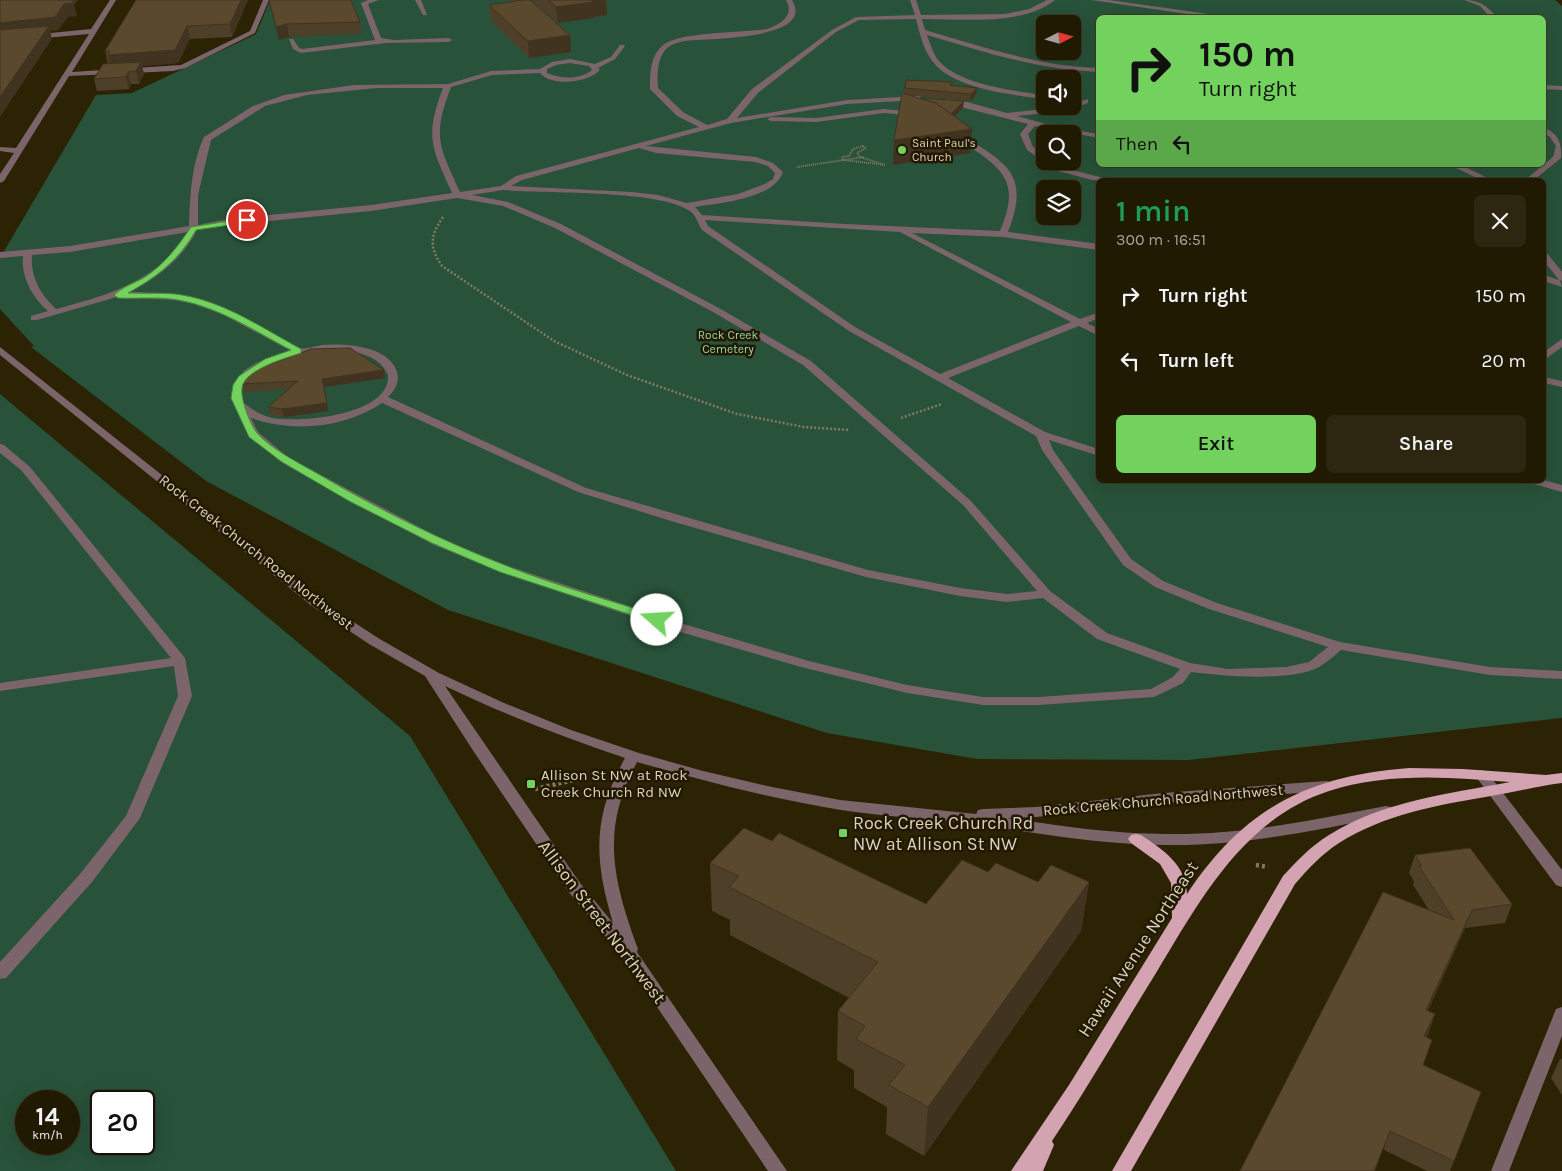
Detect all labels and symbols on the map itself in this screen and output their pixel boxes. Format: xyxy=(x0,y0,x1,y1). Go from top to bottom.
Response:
north arrow xyxy=(1036,15,1081,60)
place label: Saint Paul's Church xyxy=(912,136,976,164)
marker: Saint Paul's Church xyxy=(896,144,908,156)
pin xyxy=(226,199,268,241)
park label: Rock Creek Cemetery xyxy=(698,328,758,356)
street label: Rock Creek Church Road Northwest xyxy=(155,471,357,634)
position arrow xyxy=(630,593,682,645)
place label: Allison St NW at Rock Creek Church Rd NW xyxy=(541,766,688,801)
marker: Allison St NW at Rock Creek Church Rd NW xyxy=(525,778,537,790)
street label: Rock Creek Church Road Northwest xyxy=(1042,780,1284,819)
place label: Rock Creek Church Rd NW at Allison St NW xyxy=(853,812,1033,855)
marker: Rock Creek Church Rd NW at Allison St NW xyxy=(837,827,849,839)
street label: Allison Street Northwest xyxy=(533,836,671,1008)
street label: Hawaii Avenue Northeast xyxy=(1073,857,1203,1041)
speed limit sign: 20 xyxy=(90,1090,155,1155)

